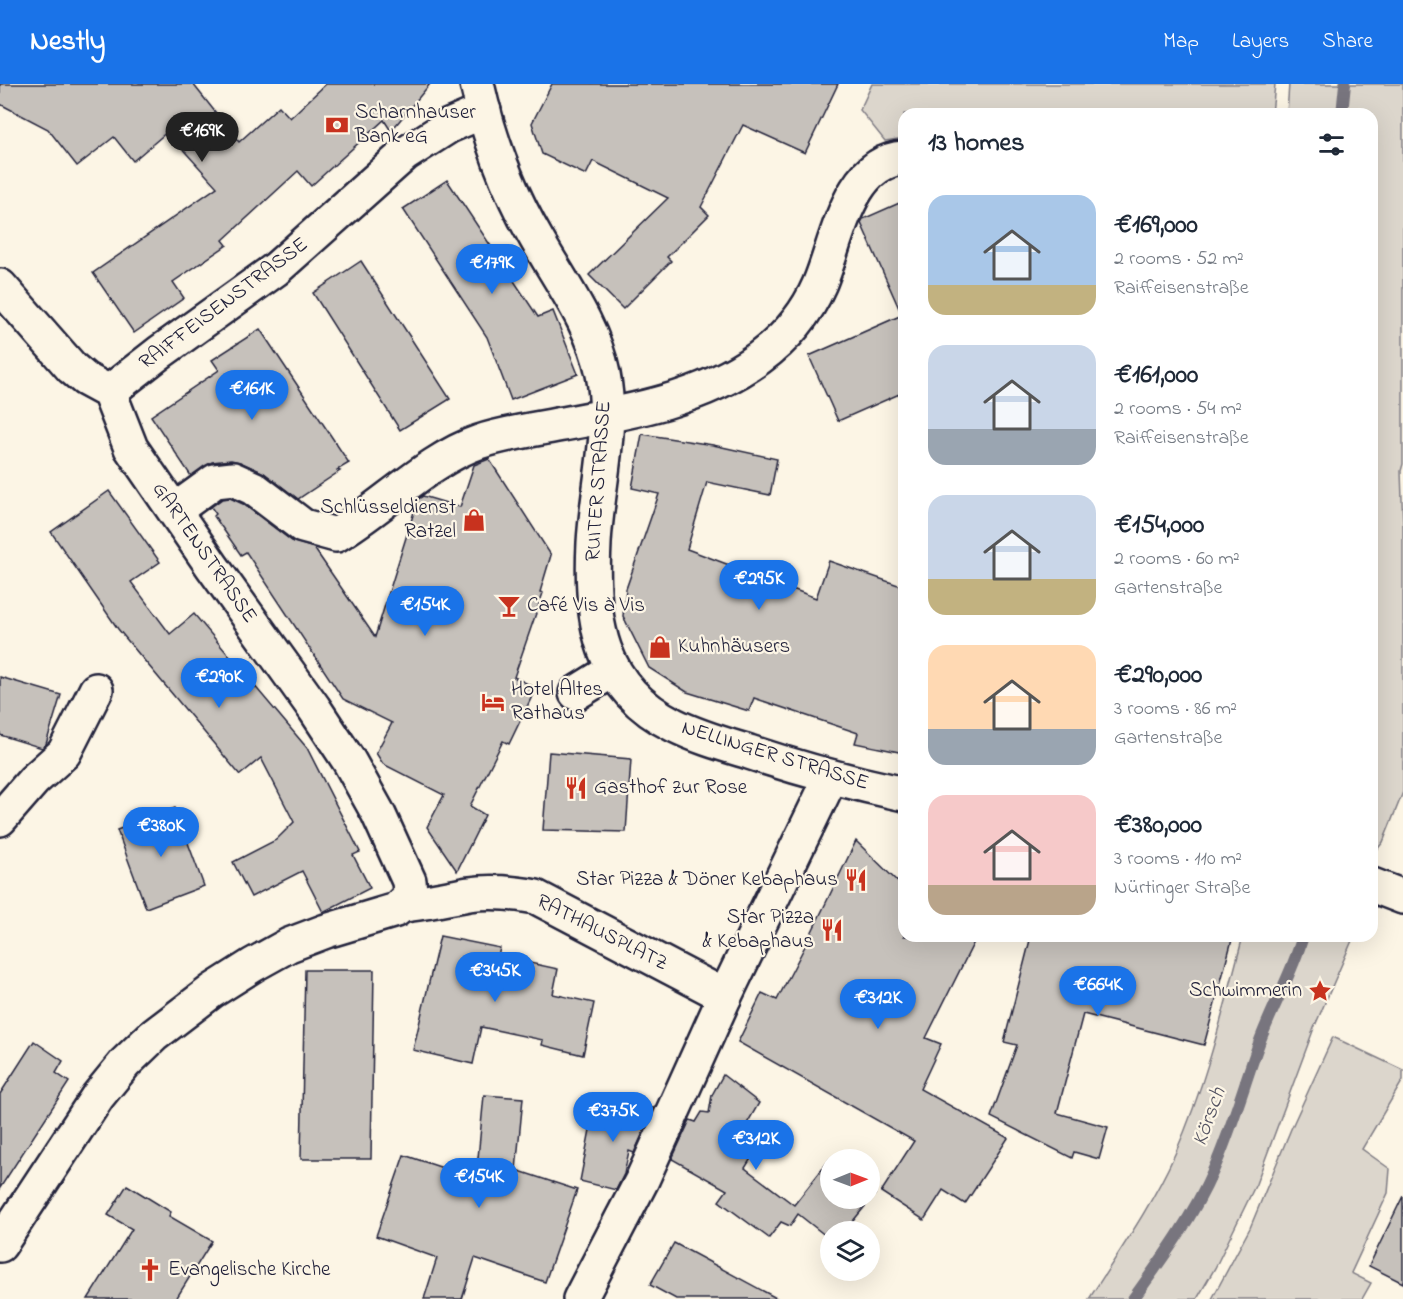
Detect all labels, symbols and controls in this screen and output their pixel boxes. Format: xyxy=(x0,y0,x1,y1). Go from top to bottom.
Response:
text: Nestly xyxy=(30,22,105,63)
text: Map xyxy=(1163,27,1199,57)
text: Layers xyxy=(1232,27,1289,57)
text: Share xyxy=(1322,27,1373,57)
place label: Scharnhauser Bank eG xyxy=(354,98,476,152)
pin: €169K xyxy=(160,112,244,163)
bank icon: Scharnhauser Bank eG xyxy=(324,112,350,138)
text: €169K xyxy=(180,117,224,146)
text: 13 homes xyxy=(928,125,1024,163)
icon: filters xyxy=(1315,128,1348,161)
text: €169,000 xyxy=(1114,207,1198,245)
icon: home xyxy=(976,219,1048,291)
street label: RAIFFEISENSTRASSE xyxy=(133,230,315,378)
pin: €179K xyxy=(450,244,534,295)
text: 2 rooms · 52 m² xyxy=(1114,245,1244,274)
text: €179K xyxy=(470,249,514,278)
text: Raiffeisenstraße xyxy=(1114,274,1249,303)
text: €161,000 xyxy=(1114,357,1198,395)
icon: home xyxy=(976,369,1048,441)
pin: €161K xyxy=(210,370,294,421)
text: €161K xyxy=(229,375,275,404)
text: 2 rooms · 54 m² xyxy=(1114,395,1242,424)
street label: RUITER STRASSE xyxy=(578,400,620,562)
text: Raiffeisenstraße xyxy=(1114,424,1249,453)
street label: GARTENSTRASSE xyxy=(144,476,264,630)
place label: Schlüsseldienst Ratzel xyxy=(320,493,456,547)
shop icon: Schlüsseldienst Ratzel xyxy=(461,507,487,533)
text: €154,000 xyxy=(1114,507,1204,545)
icon: home xyxy=(976,519,1048,591)
text: 2 rooms · 60 m² xyxy=(1114,545,1240,574)
pin: €295K xyxy=(717,560,801,611)
text: €295K xyxy=(733,565,785,594)
text: Gartenstraße xyxy=(1114,574,1222,603)
pin: €154K xyxy=(383,586,467,637)
text: €154K xyxy=(400,591,450,620)
place label: Café Vis à Vis xyxy=(527,591,645,621)
bar icon: Café Vis à Vis xyxy=(496,593,522,619)
place label: Kuhnhäusers xyxy=(678,632,790,662)
shop icon: Kuhnhäusers xyxy=(647,634,673,660)
text: €290,000 xyxy=(1114,657,1202,695)
pin: €290K xyxy=(177,658,261,709)
text: €290K xyxy=(195,663,243,692)
icon: home xyxy=(976,669,1048,741)
place label: Hotel Altes Rathaus xyxy=(511,675,603,729)
hotel icon: Hotel Altes Rathaus xyxy=(480,689,506,715)
text: 3 rooms · 86 m² xyxy=(1114,695,1237,724)
street label: NELLINGER STRASSE xyxy=(678,713,872,799)
text: Gartenstraße xyxy=(1114,724,1222,753)
place label: Gasthof zur Rose xyxy=(594,773,748,803)
restaurant icon: Gasthof zur Rose xyxy=(563,775,589,801)
pin: €380K xyxy=(119,807,203,858)
text: €380,000 xyxy=(1114,807,1202,845)
text: €380K xyxy=(137,812,185,841)
icon: home xyxy=(976,819,1048,891)
text: 3 rooms · 110 m² xyxy=(1114,845,1242,874)
place label: Star Pizza & Döner Kebaphaus xyxy=(576,865,838,895)
restaurant icon: Star Pizza & Döner Kebaphaus xyxy=(843,867,869,893)
text: Nürtinger Straße xyxy=(1114,874,1250,903)
street label: RATHAUSPLATZ xyxy=(531,887,673,979)
place label: Star Pizza & Kebaphaus xyxy=(702,903,814,957)
restaurant icon: Star Pizza & Kebaphaus xyxy=(819,917,845,943)
pin: €345K xyxy=(453,952,537,1003)
text: €345K xyxy=(469,957,521,986)
pin: €664K xyxy=(1056,966,1140,1017)
text: €664K xyxy=(1073,971,1123,1000)
place label: Schwimmerin xyxy=(1189,976,1302,1006)
place icon: Schwimmerin xyxy=(1307,978,1333,1004)
pin: €312K xyxy=(836,979,920,1030)
text: €312K xyxy=(854,984,902,1013)
water label: Körsch xyxy=(1185,1083,1236,1151)
pin: €375K xyxy=(571,1092,655,1143)
text: €375K xyxy=(587,1097,639,1126)
pin: €312K xyxy=(714,1120,798,1171)
text: €312K xyxy=(732,1125,780,1154)
north arrow xyxy=(820,1149,880,1209)
map controls xyxy=(820,1149,880,1281)
pin: €154K xyxy=(437,1158,521,1209)
text: €154K xyxy=(454,1163,504,1192)
button: layers xyxy=(820,1221,880,1281)
place label: Evangelische Kirche xyxy=(168,1255,331,1287)
church icon: Evangelische Kirche xyxy=(137,1257,163,1283)

